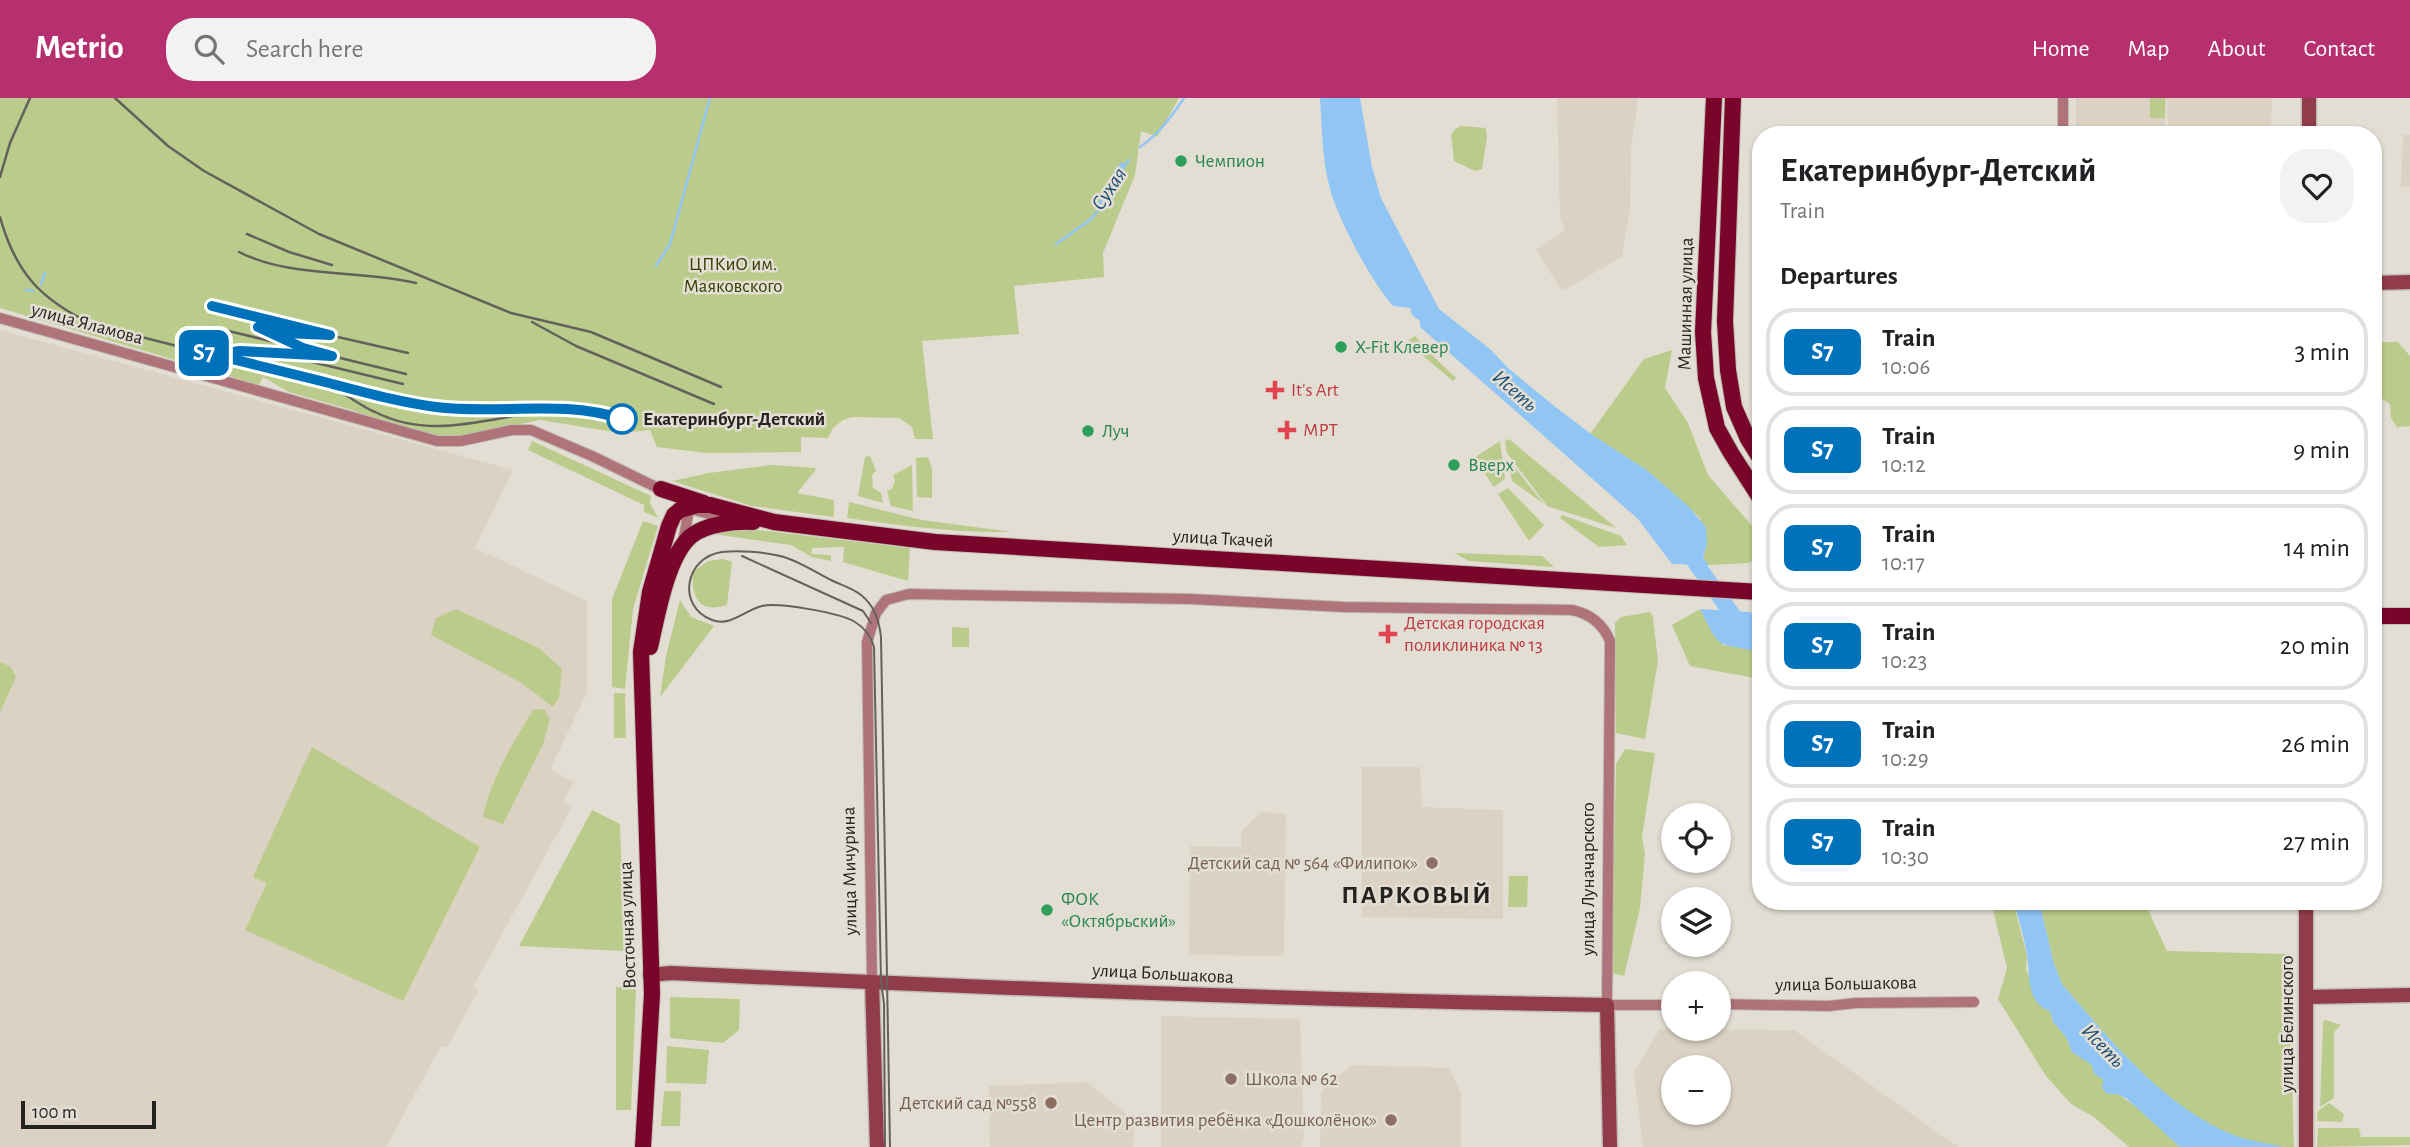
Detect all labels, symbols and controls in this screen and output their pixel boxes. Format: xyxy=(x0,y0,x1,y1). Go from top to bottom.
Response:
search box xyxy=(166,18,656,81)
icon: search xyxy=(190,30,228,68)
text: Metrio xyxy=(35,32,124,65)
text: Search here xyxy=(246,36,363,62)
text: Home xyxy=(2032,37,2090,61)
text: Map xyxy=(2128,37,2170,61)
text: About xyxy=(2208,37,2265,61)
text: Contact xyxy=(2303,37,2375,61)
button: heart xyxy=(2280,149,2354,223)
place label: Чемпион xyxy=(1195,152,1265,171)
marker: Чемпион xyxy=(1173,153,1189,169)
text: Екатеринбург-Детский xyxy=(1780,155,2096,188)
water label: Сухая xyxy=(1087,164,1131,214)
text: Train xyxy=(1780,200,1825,223)
street label: Машинная улица xyxy=(1675,237,1697,371)
park label: ЦПКиО им. Маяковского xyxy=(683,255,783,296)
text: Departures xyxy=(1780,263,1898,289)
street label: улица Яламова xyxy=(28,300,145,348)
text: Train xyxy=(1882,325,1935,351)
line badge: S7 xyxy=(172,330,235,376)
place label: X-Fit Клевер xyxy=(1355,338,1448,357)
marker: X-Fit Клевер xyxy=(1333,339,1349,355)
text: 3 min xyxy=(2294,339,2350,365)
text: S7 xyxy=(1811,340,1834,364)
text: S7 xyxy=(193,341,215,365)
text: 10:06 xyxy=(1882,356,1930,379)
water label: Исеть xyxy=(1489,366,1541,416)
marker: It's Art xyxy=(1265,380,1285,400)
place label: It's Art xyxy=(1291,381,1339,400)
marker: Екатеринбург-Детский xyxy=(607,404,637,434)
place label: Екатеринбург-Детский xyxy=(643,410,825,429)
marker: МРТ xyxy=(1277,420,1297,440)
place label: МРТ xyxy=(1303,421,1338,440)
place label: Луч xyxy=(1102,422,1130,441)
marker: Луч xyxy=(1080,423,1096,439)
text: Train xyxy=(1882,423,1935,449)
text: 9 min xyxy=(2293,437,2350,463)
text: S7 xyxy=(1811,438,1834,462)
text: 10:12 xyxy=(1882,454,1926,477)
place label: Вверх xyxy=(1468,456,1514,475)
marker: Вверх xyxy=(1446,457,1462,473)
text: Train xyxy=(1882,521,1935,547)
street label: улица Ткачей xyxy=(1171,527,1274,551)
text: 14 min xyxy=(2284,535,2350,561)
text: S7 xyxy=(1811,536,1834,560)
text: 10:17 xyxy=(1882,552,1925,575)
place label: Детская городская поликлиника № 13 xyxy=(1404,614,1545,655)
text: Train xyxy=(1882,619,1935,645)
marker: Детская городская поликлиника № 13 xyxy=(1378,624,1398,644)
text: 20 min xyxy=(2280,633,2350,659)
text: S7 xyxy=(1811,634,1834,658)
text: 10:23 xyxy=(1882,650,1927,673)
text: Train xyxy=(1882,717,1935,743)
text: 26 min xyxy=(2281,731,2350,757)
text: S7 xyxy=(1811,732,1834,756)
text: 10:29 xyxy=(1882,748,1929,771)
street label: улица Луначарского xyxy=(1579,802,1598,957)
map controls xyxy=(1661,803,1731,1125)
button: locate xyxy=(1661,803,1731,873)
street label: улица Мичурина xyxy=(839,806,861,936)
text: Train xyxy=(1882,815,1935,841)
text: 27 min xyxy=(2283,829,2350,855)
text: S7 xyxy=(1811,830,1834,854)
text: 10:30 xyxy=(1882,846,1929,869)
place label: Детский сад № 564 «Филипок» xyxy=(1188,854,1418,873)
marker: Детский сад № 564 «Филипок» xyxy=(1424,855,1440,871)
street label: Восточная улица xyxy=(616,861,640,989)
district label: ПАРКОВЫЙ xyxy=(1341,882,1493,908)
button: layers xyxy=(1661,887,1731,957)
place label: ФОК «Октябрьский» xyxy=(1061,890,1176,931)
marker: ФОК «Октябрьский» xyxy=(1039,902,1055,918)
street label: улица Белинского xyxy=(2278,956,2297,1093)
street label: улица Большакова xyxy=(1091,961,1235,987)
button: + xyxy=(1661,971,1731,1041)
street label: улица Большакова xyxy=(1774,973,1917,995)
water label: Исеть xyxy=(2078,1020,2128,1072)
button: − xyxy=(1661,1055,1731,1125)
place label: Школа № 62 xyxy=(1245,1070,1338,1089)
marker: Школа № 62 xyxy=(1223,1071,1239,1087)
place label: Детский сад №558 xyxy=(900,1094,1037,1113)
marker: Детский сад №558 xyxy=(1043,1095,1059,1111)
scale bar xyxy=(21,1098,156,1130)
text: 100 m xyxy=(32,1103,77,1122)
place label: Центр развития ребёнка «Дошколёнок» xyxy=(1073,1111,1377,1130)
marker: Центр развития ребёнка «Дошколёнок» xyxy=(1383,1112,1399,1128)

